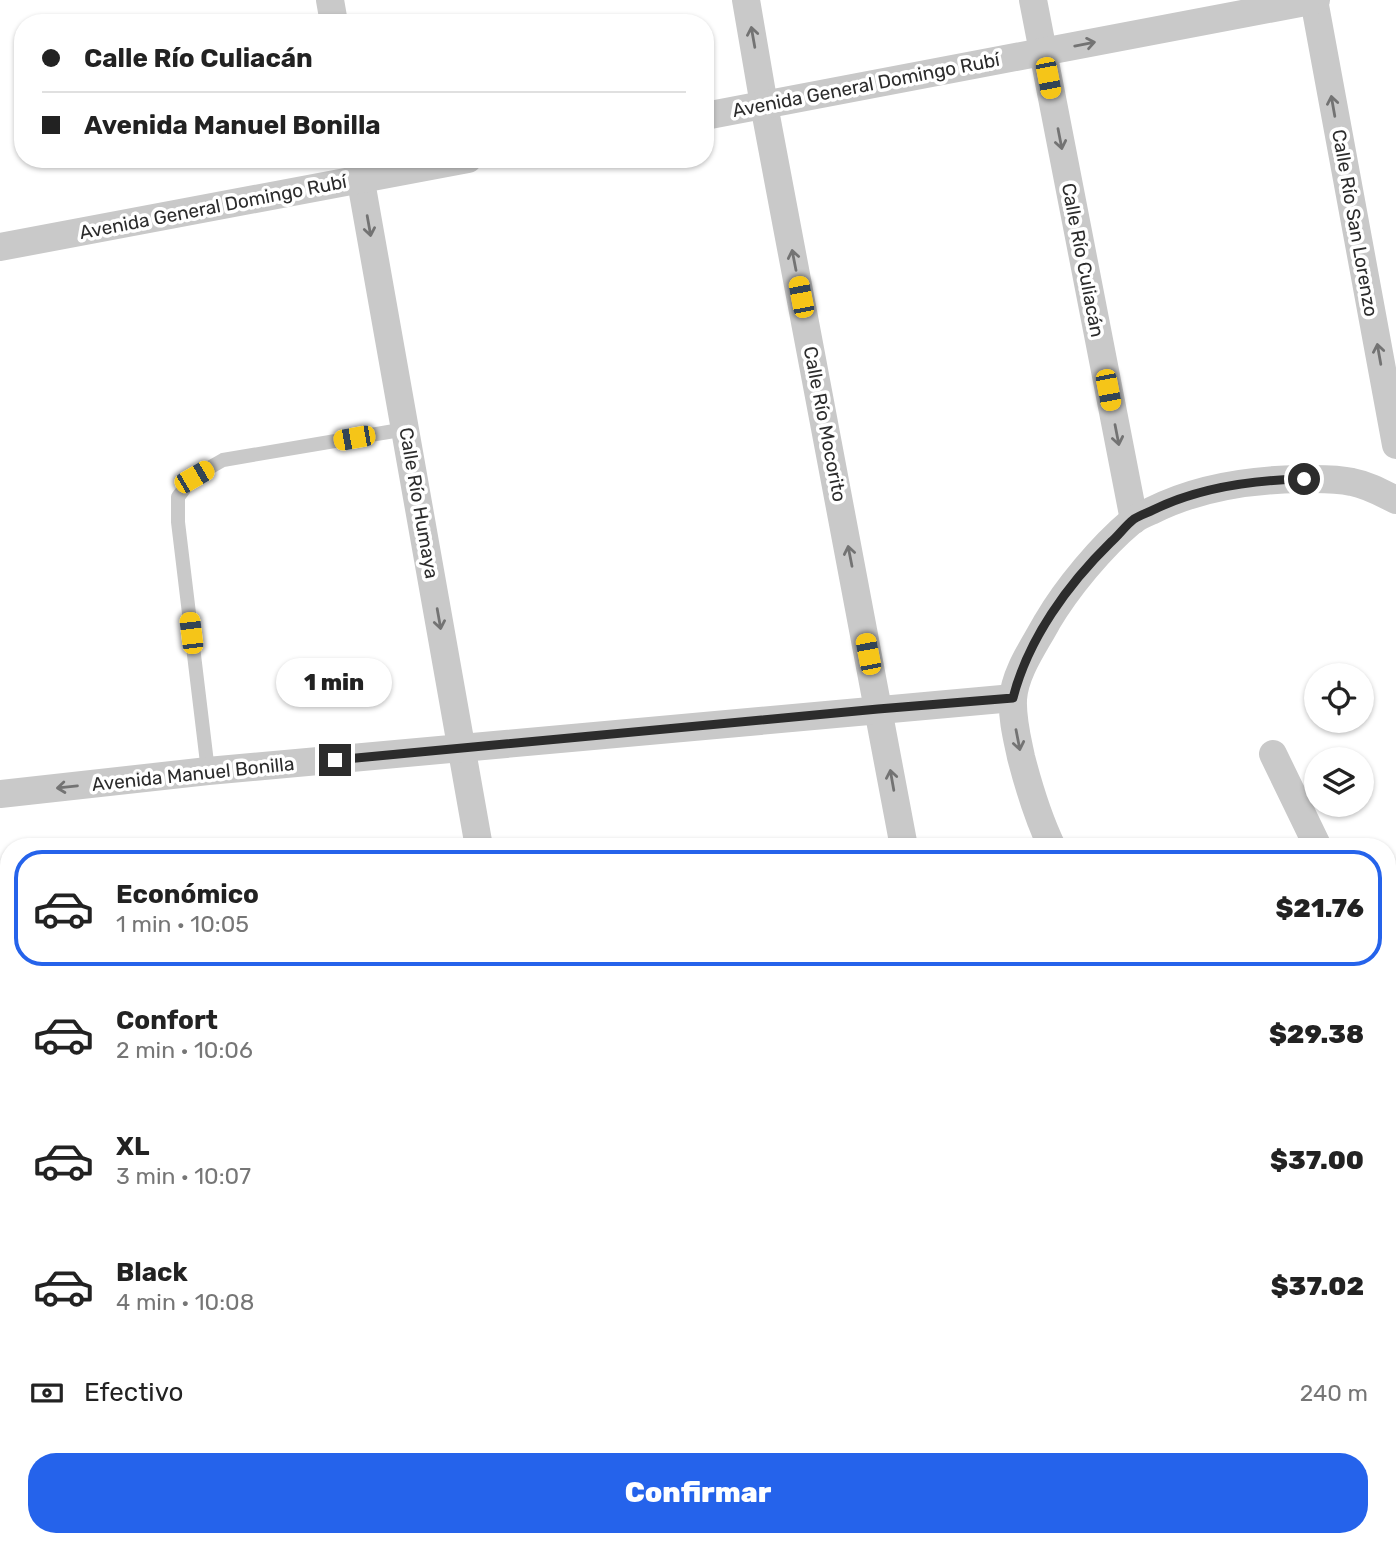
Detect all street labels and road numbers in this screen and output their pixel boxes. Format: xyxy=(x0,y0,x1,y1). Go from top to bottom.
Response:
street label: Avenida General Domingo Rubí xyxy=(730,48,1003,122)
street label: Calle Río San Lorenzo xyxy=(1327,128,1383,318)
street label: Avenida General Domingo Rubí xyxy=(77,170,350,244)
street label: Calle Río Culiacán xyxy=(1057,181,1109,339)
street label: Calle Río Mocorito xyxy=(799,344,851,504)
street label: Calle Río Humaya xyxy=(394,426,444,580)
street label: Avenida Manuel Bonilla xyxy=(91,752,295,796)

